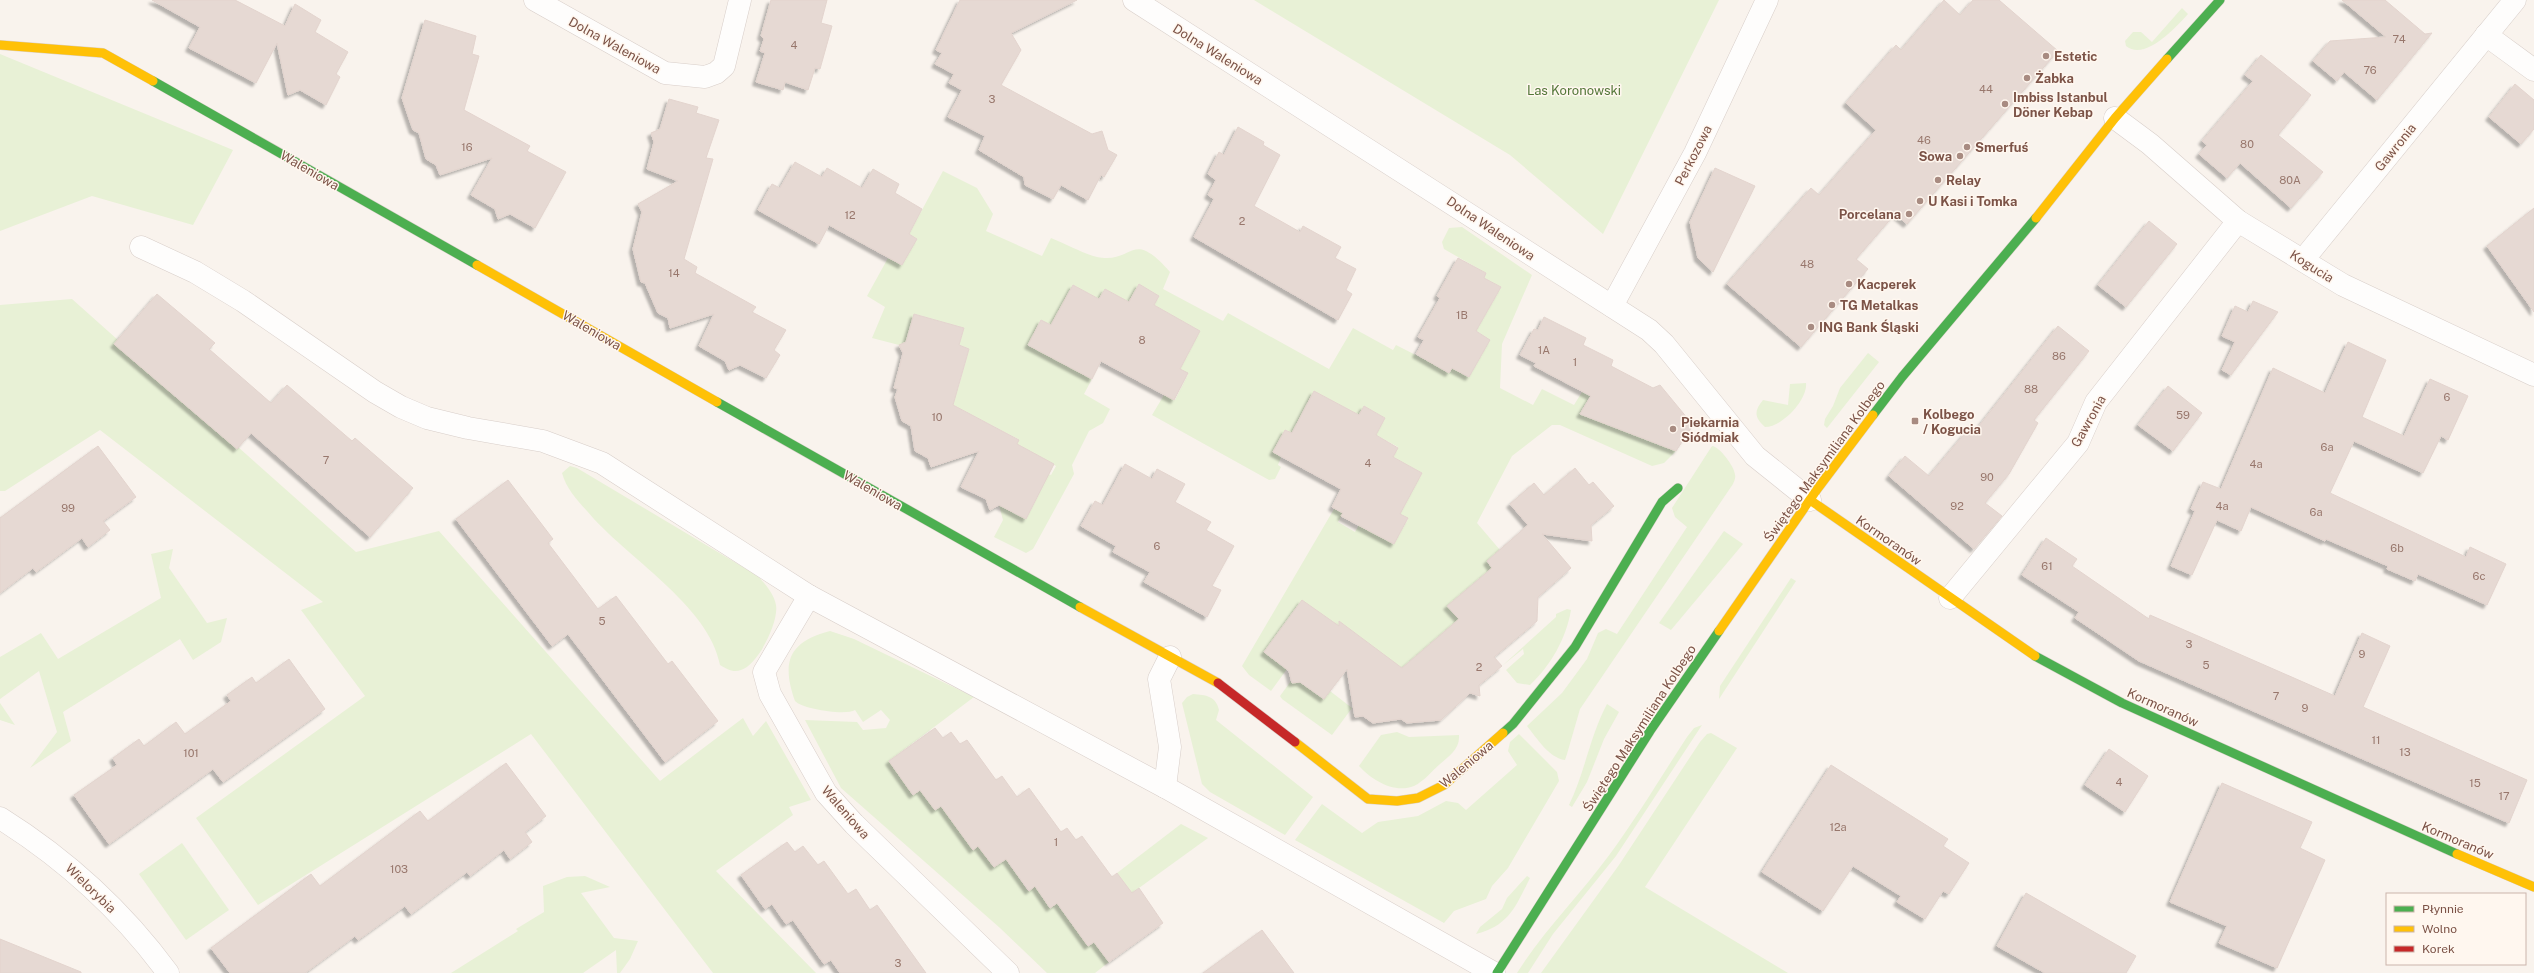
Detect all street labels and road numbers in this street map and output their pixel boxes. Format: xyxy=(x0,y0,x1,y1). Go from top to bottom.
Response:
street label: Dolna Waleniowa xyxy=(566,14,663,77)
street label: Dolna Waleniowa xyxy=(1170,21,1265,88)
street label: Gawronia xyxy=(2372,120,2419,174)
street label: Perkozowa xyxy=(1672,123,1715,188)
street label: Waleniowa xyxy=(278,148,342,193)
street label: Dolna Waleniowa xyxy=(1444,193,1538,263)
street label: Kogucia xyxy=(2287,247,2336,286)
street label: Waleniowa xyxy=(560,308,624,353)
street label: Świętego Maksymiliana Kolbego xyxy=(1760,377,1888,545)
street label: Gawronia xyxy=(2068,393,2109,450)
street label: Waleniowa xyxy=(841,468,905,513)
street label: Kormoranów xyxy=(1853,512,1924,568)
street label: Świętego Maksymiliana Kolbego xyxy=(1579,642,1699,814)
street label: Kormoranów xyxy=(2125,685,2201,730)
street label: Waleniowa xyxy=(1437,738,1496,791)
street label: Waleniowa xyxy=(819,783,873,842)
street label: Kormoranów xyxy=(2420,819,2496,862)
street label: Wielorybia xyxy=(62,861,119,916)

